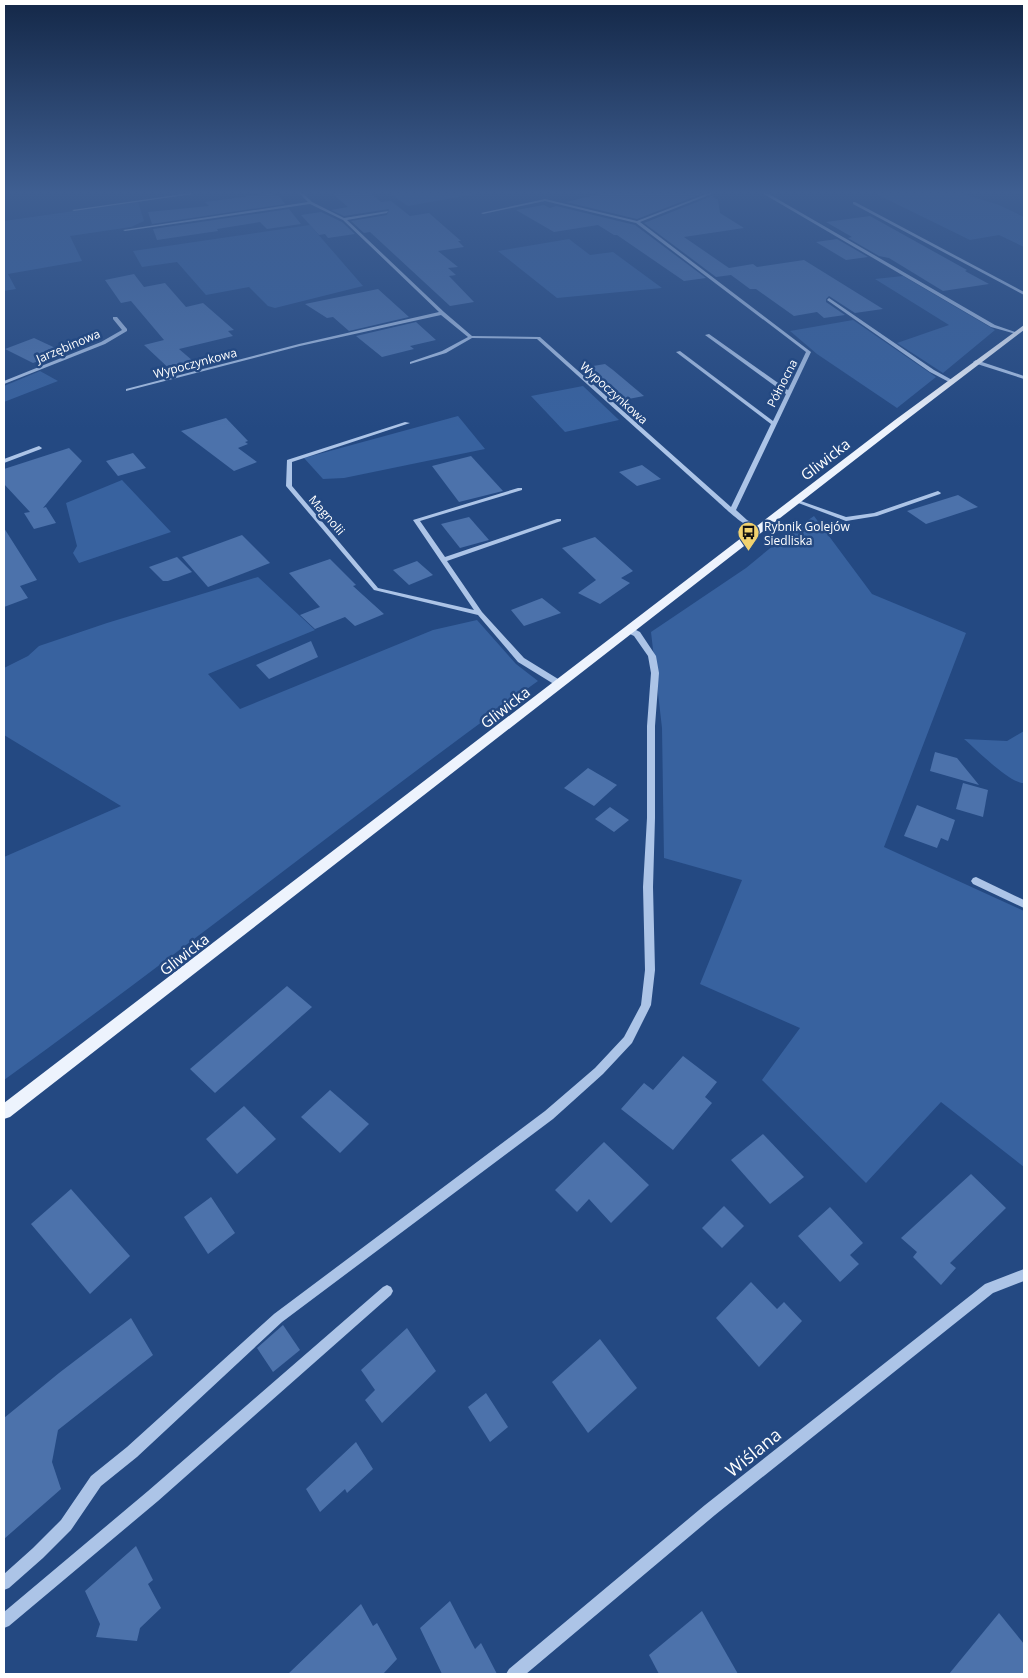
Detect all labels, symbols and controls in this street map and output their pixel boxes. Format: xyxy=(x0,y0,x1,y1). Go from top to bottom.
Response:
street label: Jarzębinowa xyxy=(32,325,103,368)
street label: Wypoczynkowa xyxy=(151,344,239,382)
street label: Północna xyxy=(763,356,801,410)
street label: Wypoczynkowa xyxy=(576,358,652,428)
street label: Gliwicka xyxy=(796,433,854,485)
street label: Magnolii xyxy=(305,491,349,539)
place label: Rybnik Golejów Siedliska xyxy=(764,518,851,549)
bus stop icon: Rybnik Golejów Siedliska xyxy=(736,521,760,552)
street label: Gliwicka xyxy=(476,681,534,733)
street label: Gliwicka xyxy=(155,928,213,980)
street label: Wiślana xyxy=(720,1422,786,1482)

